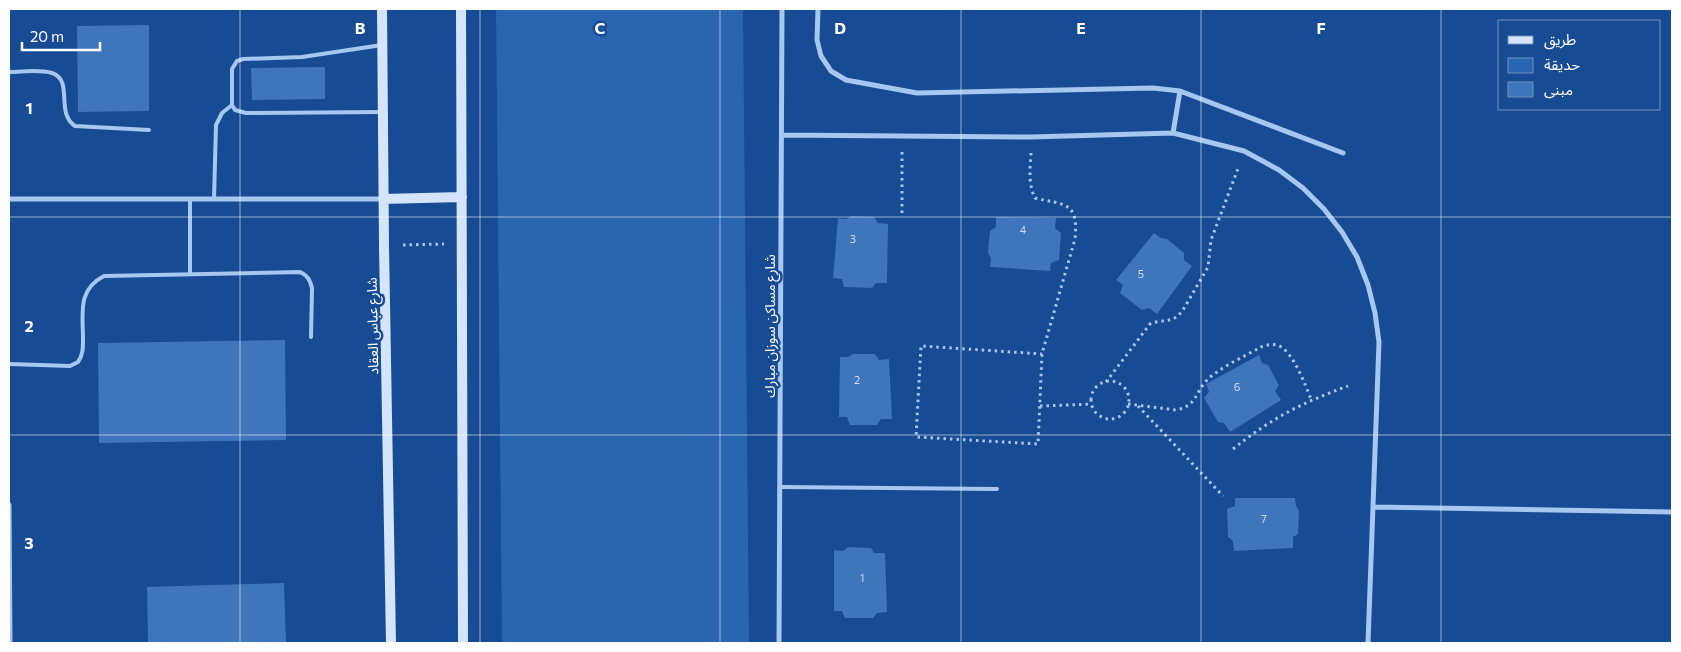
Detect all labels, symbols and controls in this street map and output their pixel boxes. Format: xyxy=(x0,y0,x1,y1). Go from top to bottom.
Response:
text: B xyxy=(355,18,366,37)
text: C xyxy=(595,18,606,37)
text: D xyxy=(834,18,846,37)
text: E xyxy=(1076,18,1086,37)
text: F xyxy=(1316,18,1326,37)
scale bar xyxy=(22,20,100,52)
legend xyxy=(1498,20,1661,110)
text: 20 m xyxy=(30,27,64,45)
text: طريق xyxy=(1544,30,1576,50)
text: حديقة xyxy=(1544,55,1580,73)
text: مبنى xyxy=(1544,80,1573,99)
text: 1 xyxy=(25,98,33,117)
house number: 4 xyxy=(1020,223,1027,236)
house number: 3 xyxy=(850,232,856,245)
street label: شارع مساكن سوزان مبارك xyxy=(761,254,781,398)
house number: 5 xyxy=(1138,267,1144,280)
street label: شارع عباس العقاد xyxy=(363,277,384,375)
text: 2 xyxy=(24,316,34,335)
house number: 2 xyxy=(854,373,860,386)
house number: 6 xyxy=(1234,380,1241,393)
house number: 7 xyxy=(1261,512,1267,525)
text: 3 xyxy=(24,533,34,552)
house number: 1 xyxy=(860,571,864,584)

